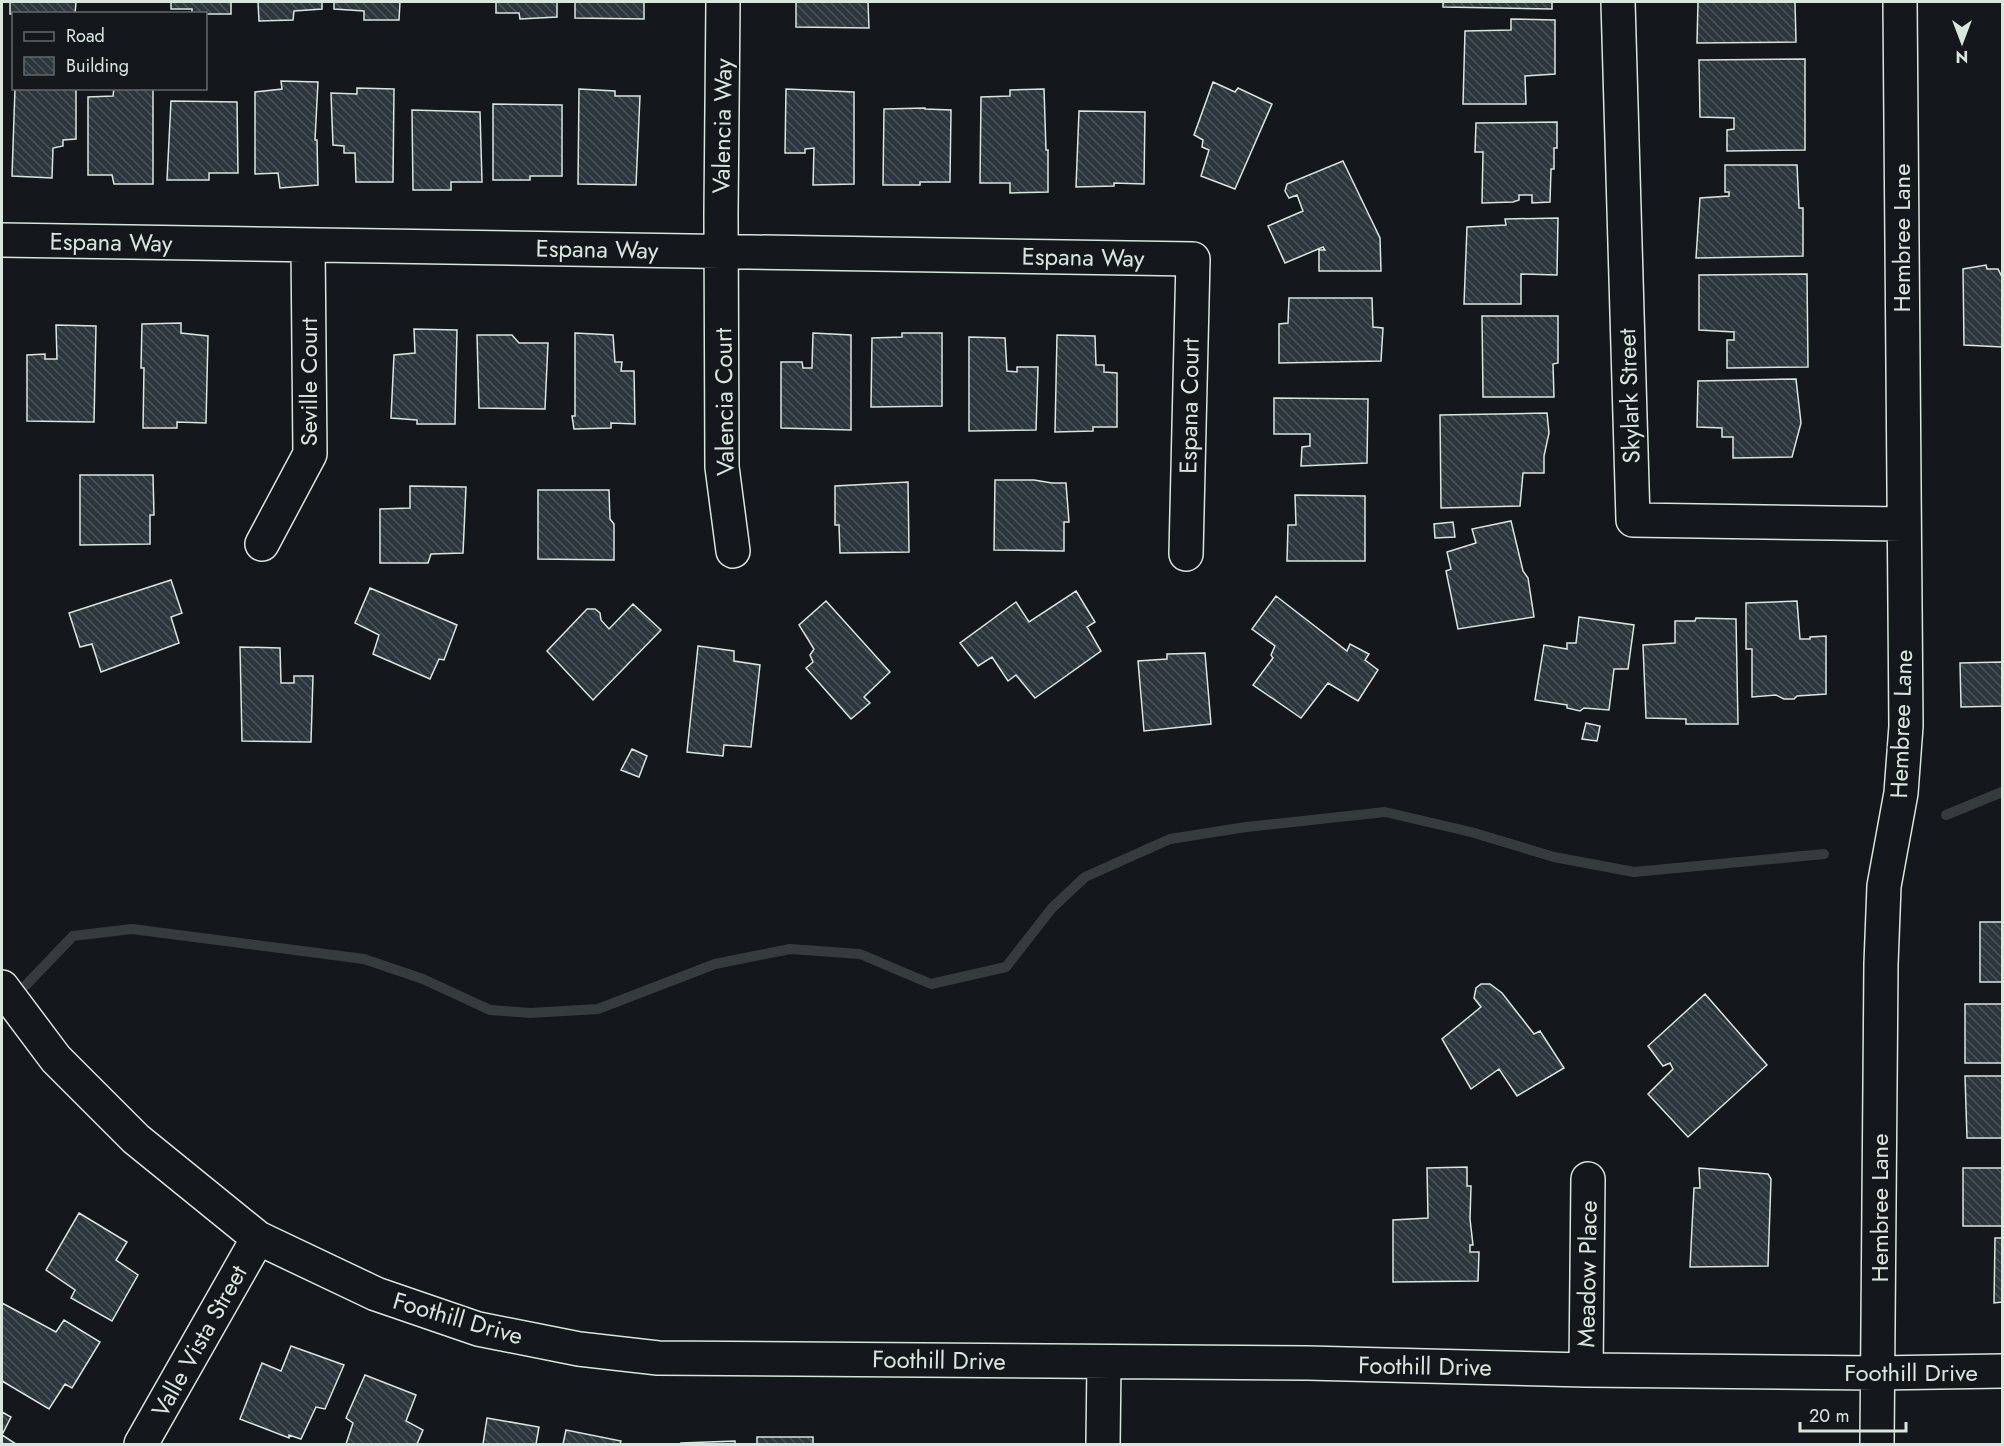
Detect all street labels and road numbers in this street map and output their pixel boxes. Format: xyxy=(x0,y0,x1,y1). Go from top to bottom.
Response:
street label: Valencia Way xyxy=(703,58,741,194)
street label: Hembree Lane xyxy=(1884,163,1919,313)
street label: Espana Way xyxy=(49,223,173,261)
street label: Espana Way xyxy=(535,230,659,268)
street label: Espana Way xyxy=(1021,238,1145,276)
street label: Seville Court xyxy=(291,317,326,446)
street label: Valencia Court xyxy=(705,327,743,476)
street label: Skylark Street xyxy=(1609,328,1649,464)
street label: Espana Court xyxy=(1170,338,1208,474)
street label: Hembree Lane xyxy=(1881,649,1921,799)
street label: Hembree Lane xyxy=(1862,1133,1897,1283)
street label: Meadow Place xyxy=(1568,1200,1606,1348)
street label: Valle Vista Street xyxy=(143,1258,255,1423)
street label: Foothill Drive xyxy=(389,1283,527,1353)
street label: Foothill Drive xyxy=(872,1341,1006,1379)
street label: Foothill Drive xyxy=(1358,1347,1492,1385)
street label: Foothill Drive xyxy=(1844,1355,1978,1390)

